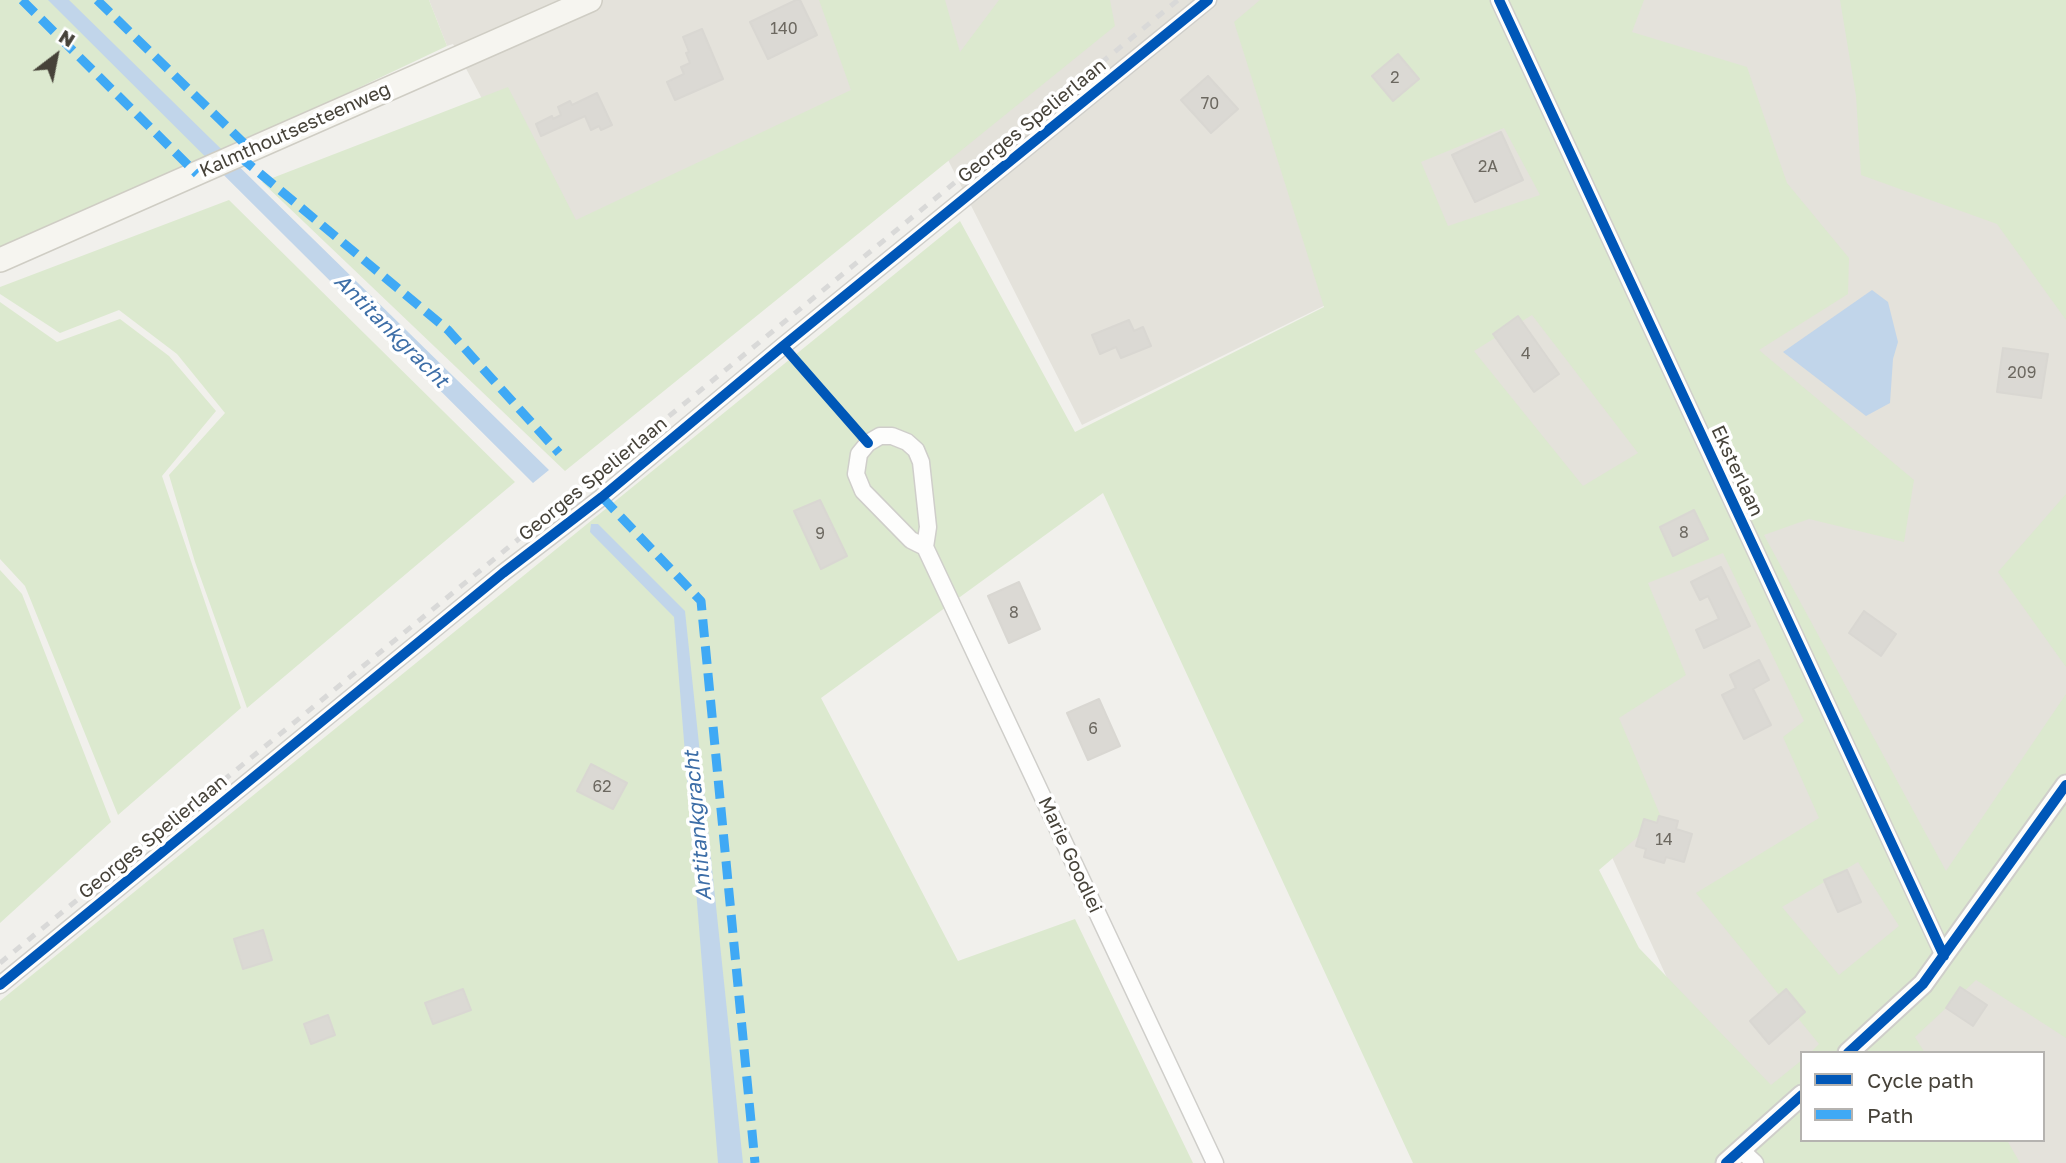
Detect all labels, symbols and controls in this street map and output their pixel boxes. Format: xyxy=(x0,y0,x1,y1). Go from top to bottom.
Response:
house number: 140 xyxy=(770,19,798,39)
north arrow xyxy=(21,21,91,91)
text: N xyxy=(55,24,80,51)
street label: Georges Spelierlaan xyxy=(953,54,1111,188)
house number: 2 xyxy=(1390,68,1400,88)
street label: Kalmthoutsesteenweg xyxy=(196,78,394,182)
house number: 70 xyxy=(1201,94,1219,114)
house number: 2A xyxy=(1478,157,1498,177)
water label: Antitankgracht xyxy=(329,269,453,393)
house number: 4 xyxy=(1521,344,1531,364)
house number: 209 xyxy=(2008,363,2036,383)
street label: Georges Spelierlaan xyxy=(514,412,672,546)
street label: Eksterlaan xyxy=(1706,422,1768,520)
house number: 8 xyxy=(1679,523,1689,543)
house number: 9 xyxy=(815,524,825,544)
house number: 8 xyxy=(1009,603,1019,623)
house number: 6 xyxy=(1088,719,1098,739)
water label: Antitankgracht xyxy=(679,750,717,902)
street label: Georges Spelierlaan xyxy=(74,770,232,904)
house number: 62 xyxy=(593,777,611,797)
street label: Marie Goodlei xyxy=(1033,793,1107,917)
house number: 14 xyxy=(1655,830,1673,850)
legend xyxy=(1800,1051,2045,1142)
text: Cycle path xyxy=(1867,1067,1974,1093)
text: Path xyxy=(1867,1102,1914,1128)

